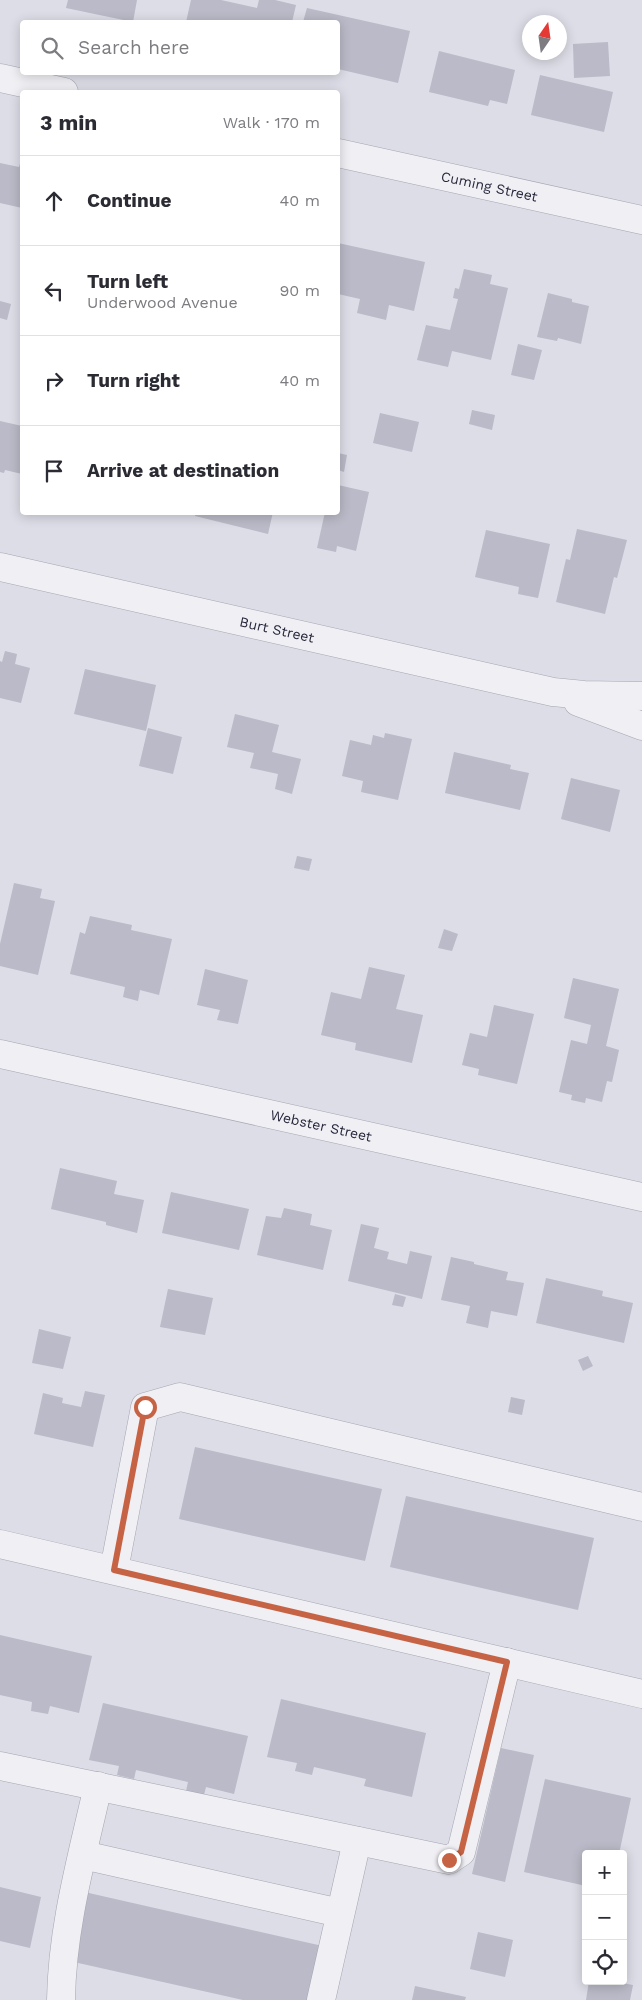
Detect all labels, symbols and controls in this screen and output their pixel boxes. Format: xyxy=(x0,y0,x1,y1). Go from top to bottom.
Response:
north arrow xyxy=(522,15,567,60)
search box xyxy=(20,20,340,75)
icon: search xyxy=(38,34,66,62)
text: Search here xyxy=(78,36,189,59)
text: 3 min xyxy=(40,110,97,135)
text: Walk · 170 m xyxy=(223,113,320,132)
street label: Cuming Street xyxy=(440,168,539,205)
icon: ahead xyxy=(40,187,68,215)
text: Continue xyxy=(87,189,171,212)
text: 40 m xyxy=(280,191,320,210)
text: Turn left xyxy=(87,270,168,293)
icon: left xyxy=(40,277,68,305)
text: 90 m xyxy=(279,281,320,300)
text: Underwood Avenue xyxy=(87,293,238,312)
icon: right xyxy=(40,367,68,395)
text: Turn right xyxy=(87,369,180,392)
text: 40 m xyxy=(280,371,320,390)
icon: arrive xyxy=(40,457,68,485)
text: Arrive at destination xyxy=(87,459,279,482)
street label: Burt Street xyxy=(238,613,316,646)
street label: Webster Street xyxy=(269,1106,374,1145)
route start xyxy=(134,1396,157,1419)
route end xyxy=(438,1849,461,1872)
map controls xyxy=(582,1850,627,1985)
button: + xyxy=(582,1850,627,1895)
button: − xyxy=(582,1895,627,1940)
button: locate xyxy=(582,1940,627,1985)

